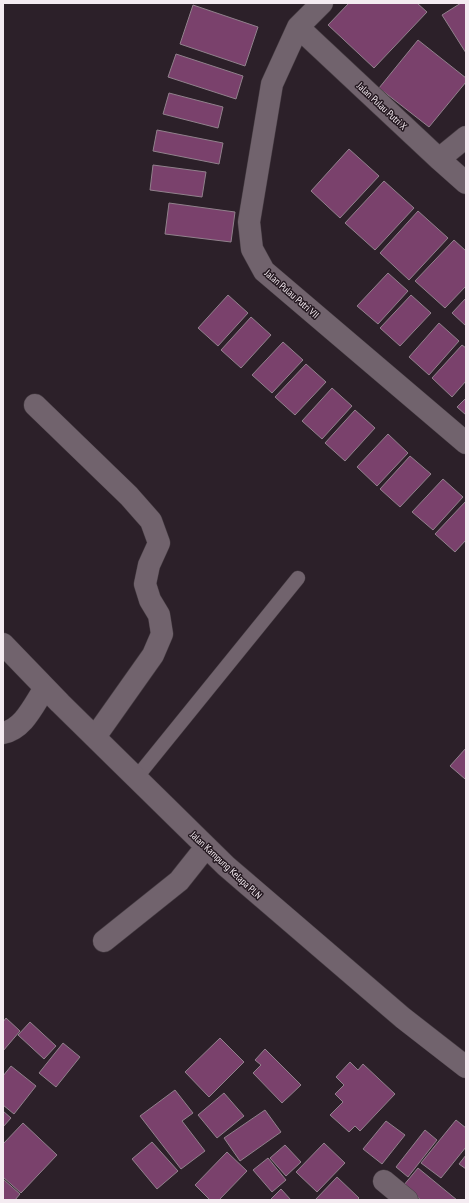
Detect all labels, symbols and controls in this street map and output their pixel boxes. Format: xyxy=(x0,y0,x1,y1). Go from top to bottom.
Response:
street label: Jalan Pulau Putri X xyxy=(354,79,410,132)
street label: Jalan Pulau Putri VII xyxy=(261,266,322,321)
street label: Jalan Kampung Kelapa PLN xyxy=(187,828,265,902)

